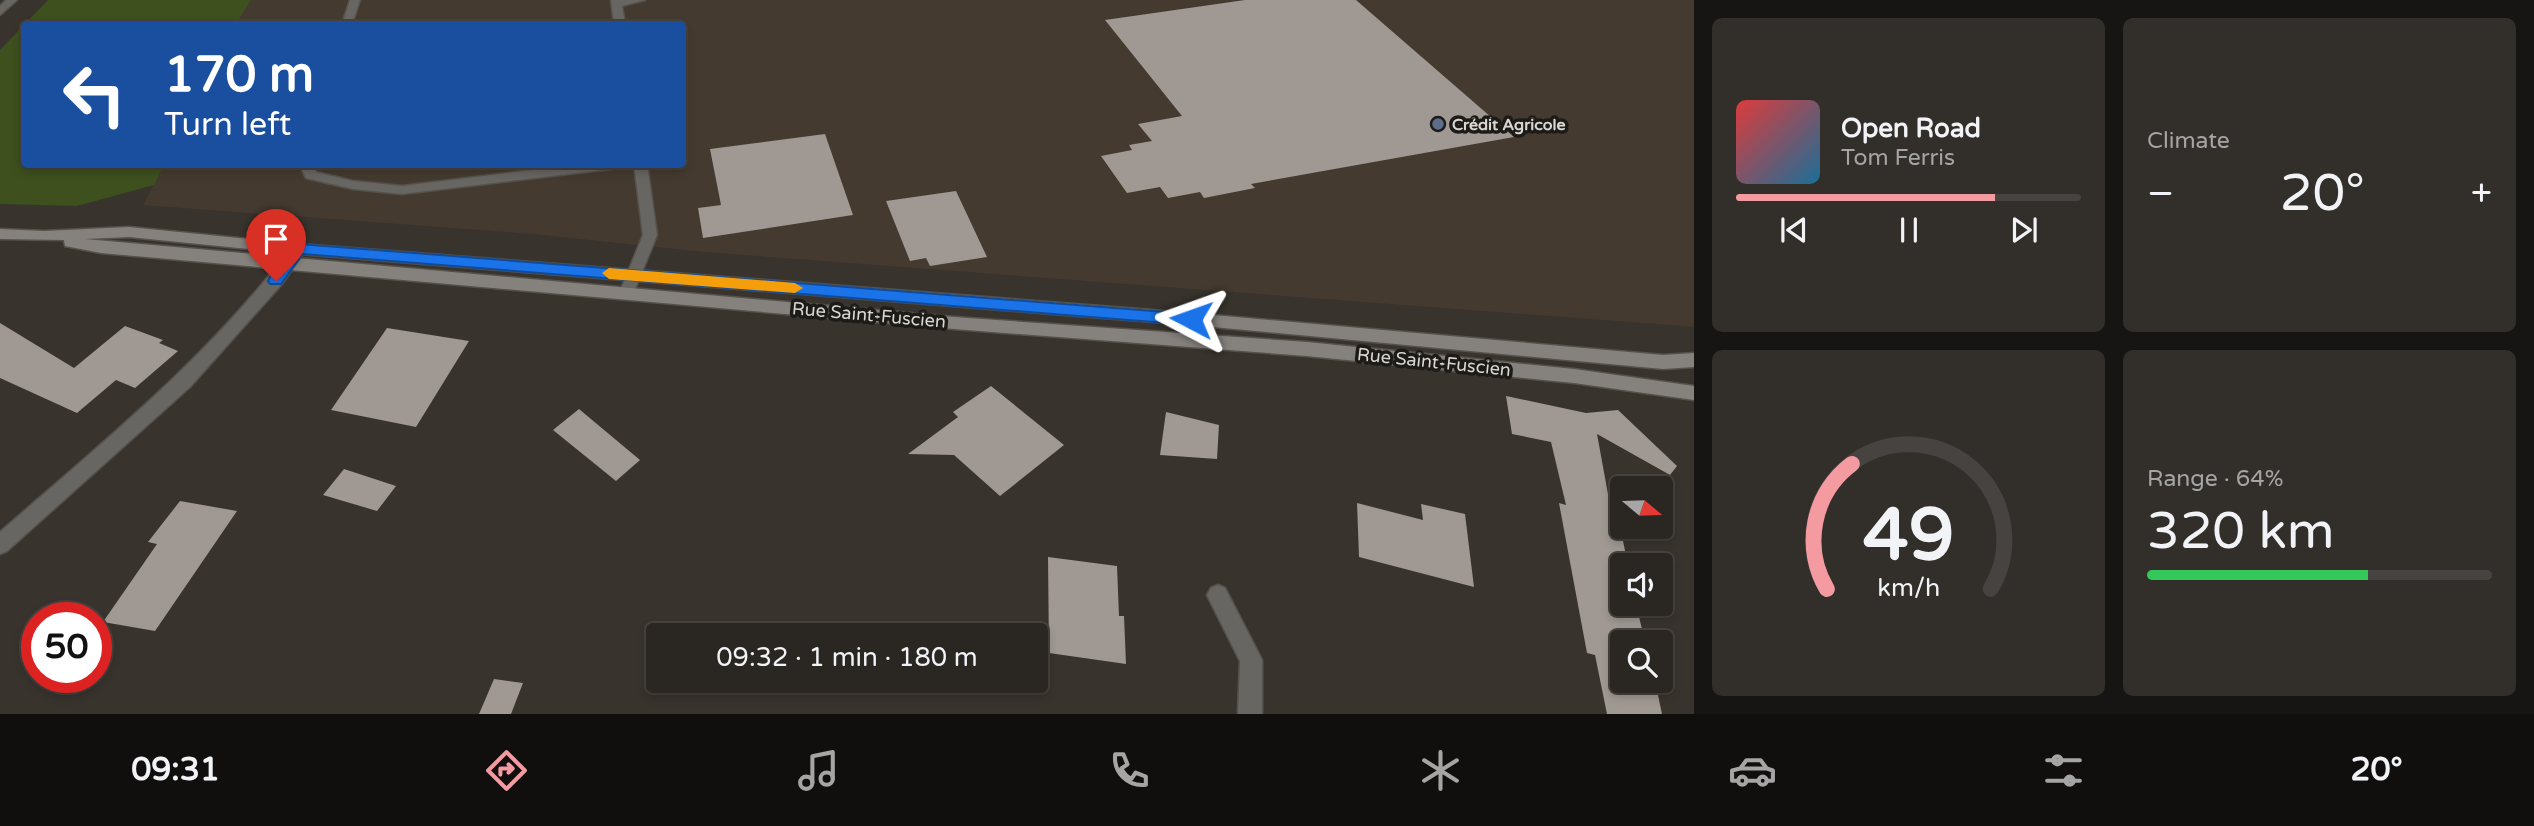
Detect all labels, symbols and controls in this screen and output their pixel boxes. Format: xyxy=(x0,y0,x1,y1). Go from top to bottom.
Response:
text: 170 m xyxy=(164,46,314,105)
icon: left xyxy=(49,49,140,140)
text: Turn left xyxy=(164,106,291,144)
text: Open Road xyxy=(1841,113,1981,144)
place label: Crédit Agricole xyxy=(1452,115,1566,135)
marker: Crédit Agricole xyxy=(1430,116,1446,132)
text: Climate xyxy=(2147,127,2230,155)
text: Tom Ferris xyxy=(1841,144,1955,172)
text: 20° xyxy=(2280,162,2365,225)
text: − xyxy=(2147,171,2174,217)
text: + xyxy=(2471,171,2492,217)
pin xyxy=(246,209,306,281)
icon: previous xyxy=(1775,211,1813,249)
icon: pause xyxy=(1890,211,1928,249)
icon: next xyxy=(2005,211,2043,249)
icon: arrive xyxy=(257,220,295,258)
position arrow xyxy=(1154,282,1228,356)
street label: Rue Saint-Fuscien xyxy=(791,297,947,333)
street label: Rue Saint-Fuscien xyxy=(1356,343,1512,381)
text: Range · 64% xyxy=(2147,465,2283,493)
north arrow xyxy=(1610,476,1673,539)
map controls xyxy=(1610,476,1673,693)
text: 49 xyxy=(1863,492,1954,580)
text: 320 km xyxy=(2147,500,2335,563)
button: sound xyxy=(1610,553,1673,616)
text: km/h xyxy=(1877,573,1940,603)
speed limit sign: 50 xyxy=(21,602,112,693)
button: search xyxy=(1610,630,1673,693)
text: 09:32 · 1 min · 180 m xyxy=(716,642,978,673)
icon: directions xyxy=(482,746,531,795)
icon: music xyxy=(794,746,843,795)
icon: phone xyxy=(1105,746,1154,795)
icon: climate xyxy=(1416,746,1465,795)
icon: car xyxy=(1728,746,1777,795)
icon: filters xyxy=(2039,746,2088,795)
text: 09:31 xyxy=(131,751,220,789)
text: 20° xyxy=(2350,751,2403,789)

